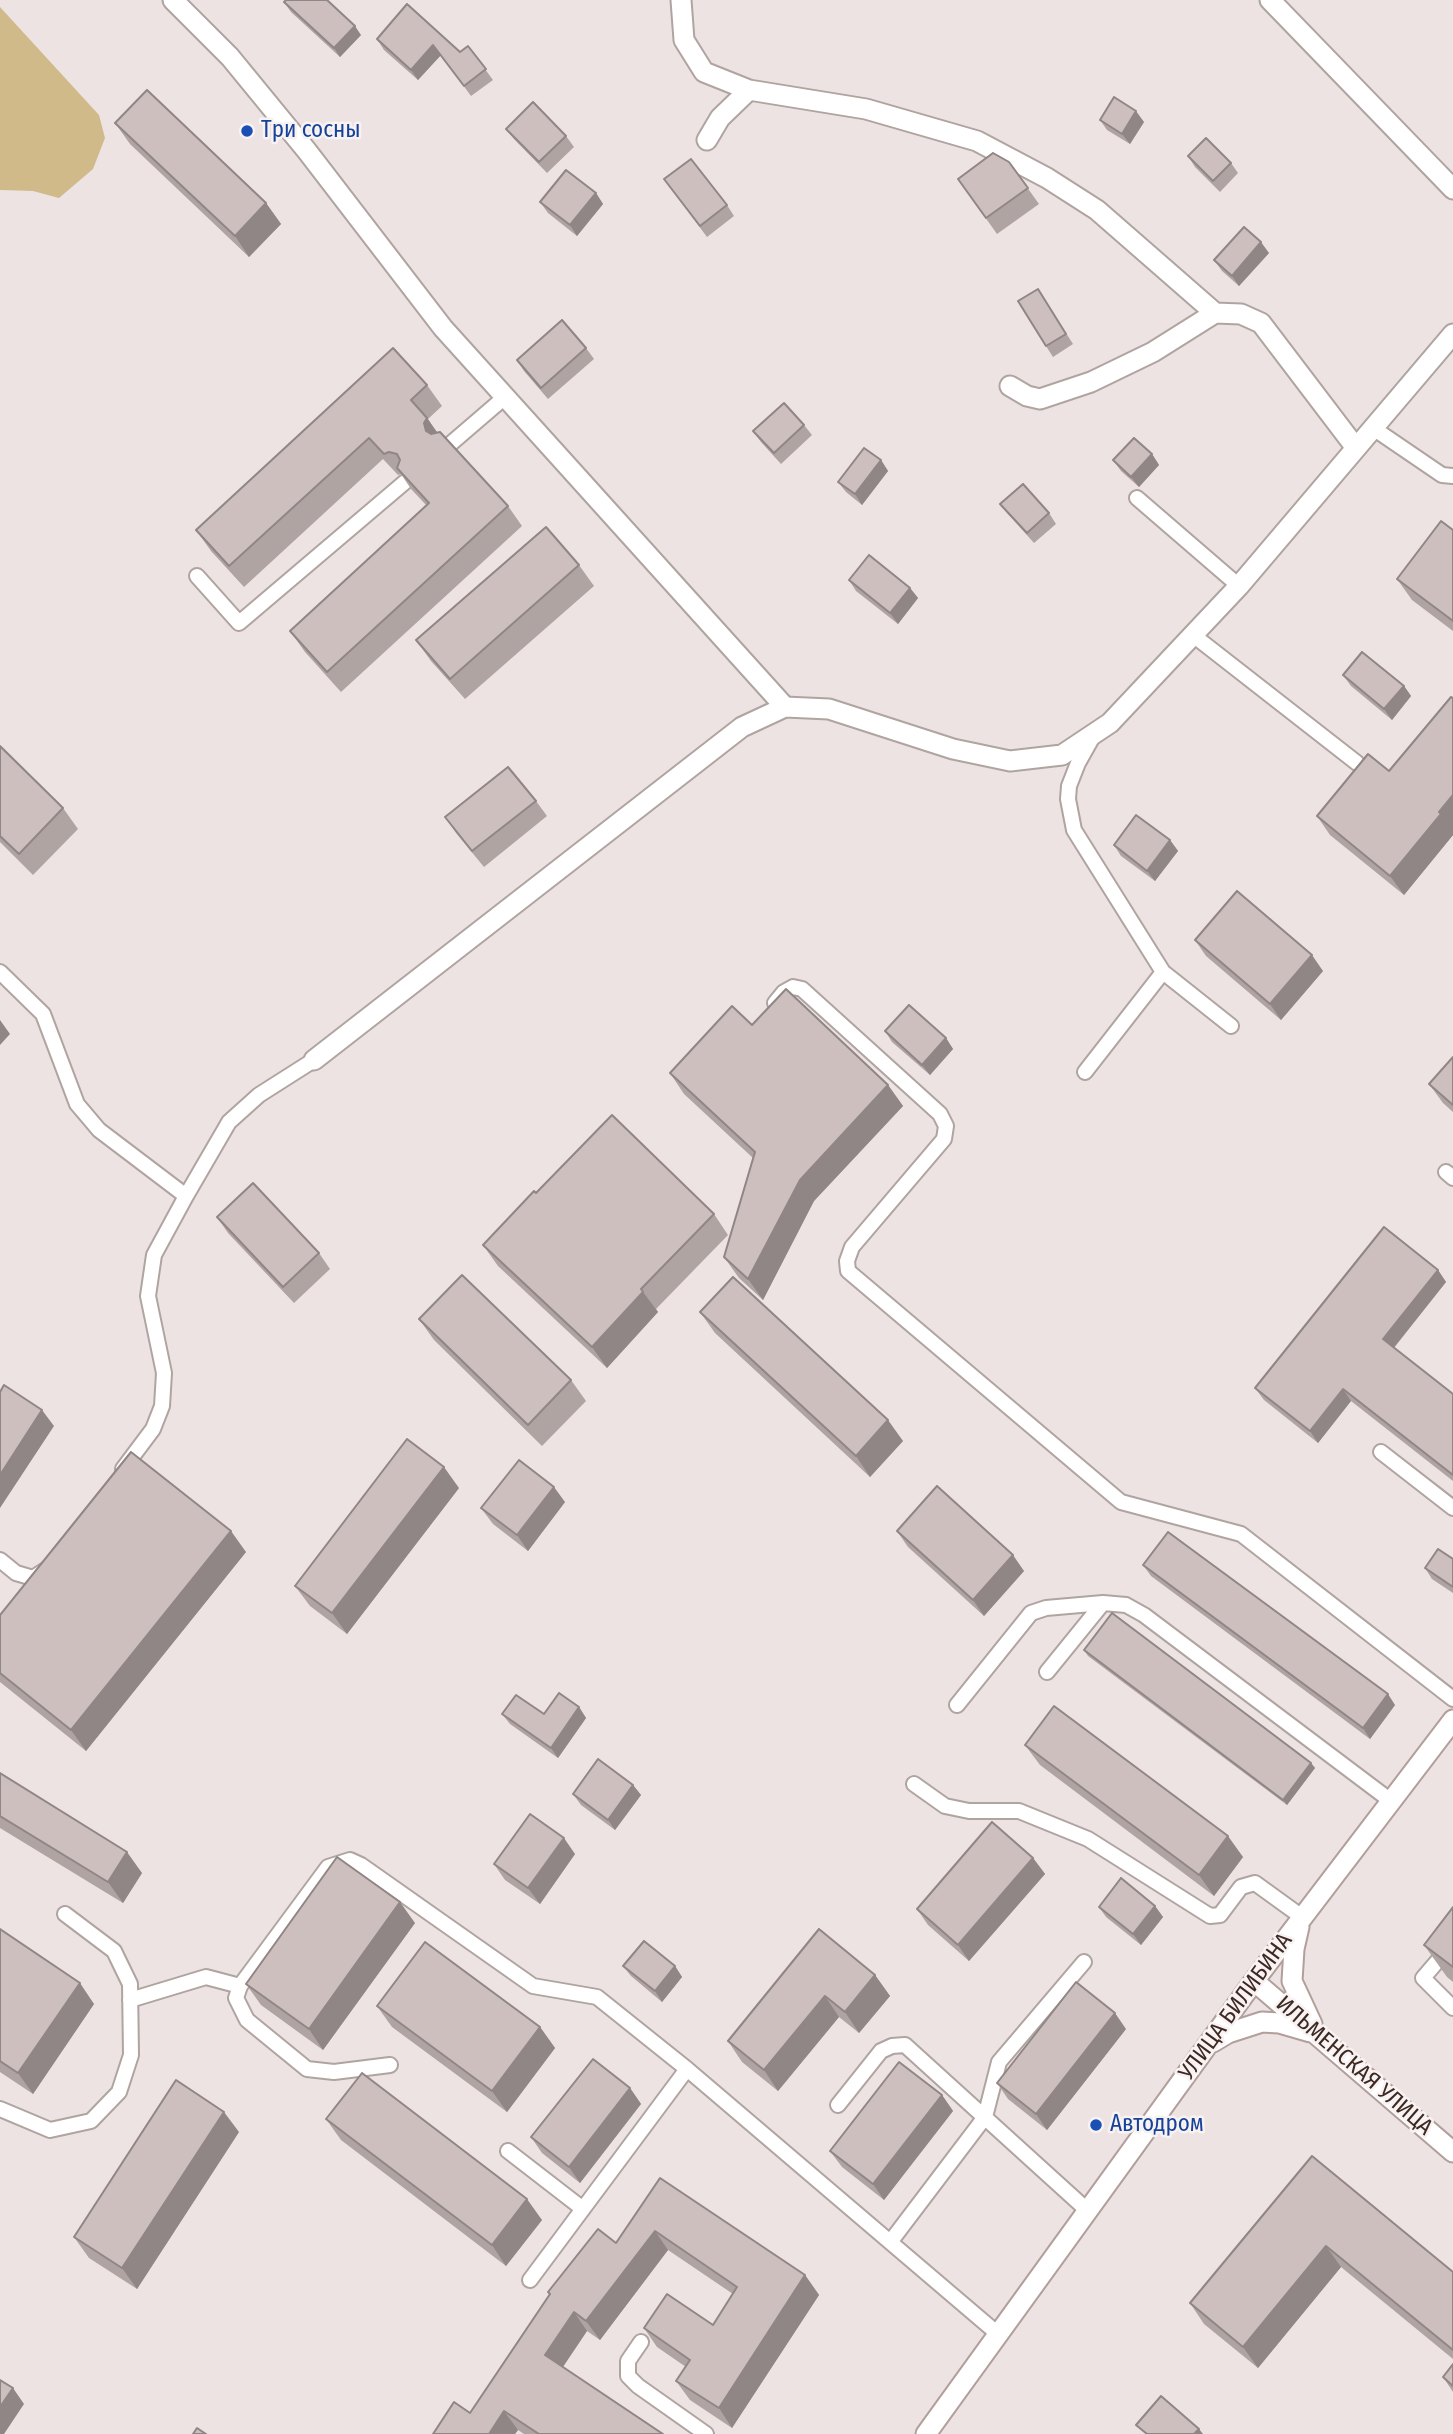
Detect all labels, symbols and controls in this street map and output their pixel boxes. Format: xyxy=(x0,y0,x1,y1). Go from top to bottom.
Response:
place label: Три сосны xyxy=(261,117,361,145)
marker: Три сосны xyxy=(239,123,255,139)
street label: УЛИЦА БИЛИБИНА xyxy=(1173,1928,1299,2086)
street label: ИЛЬМЕНСКАЯ УЛИЦА xyxy=(1270,1990,1438,2142)
place label: Автодром xyxy=(1110,2111,1204,2139)
marker: Автодром xyxy=(1088,2117,1104,2133)

